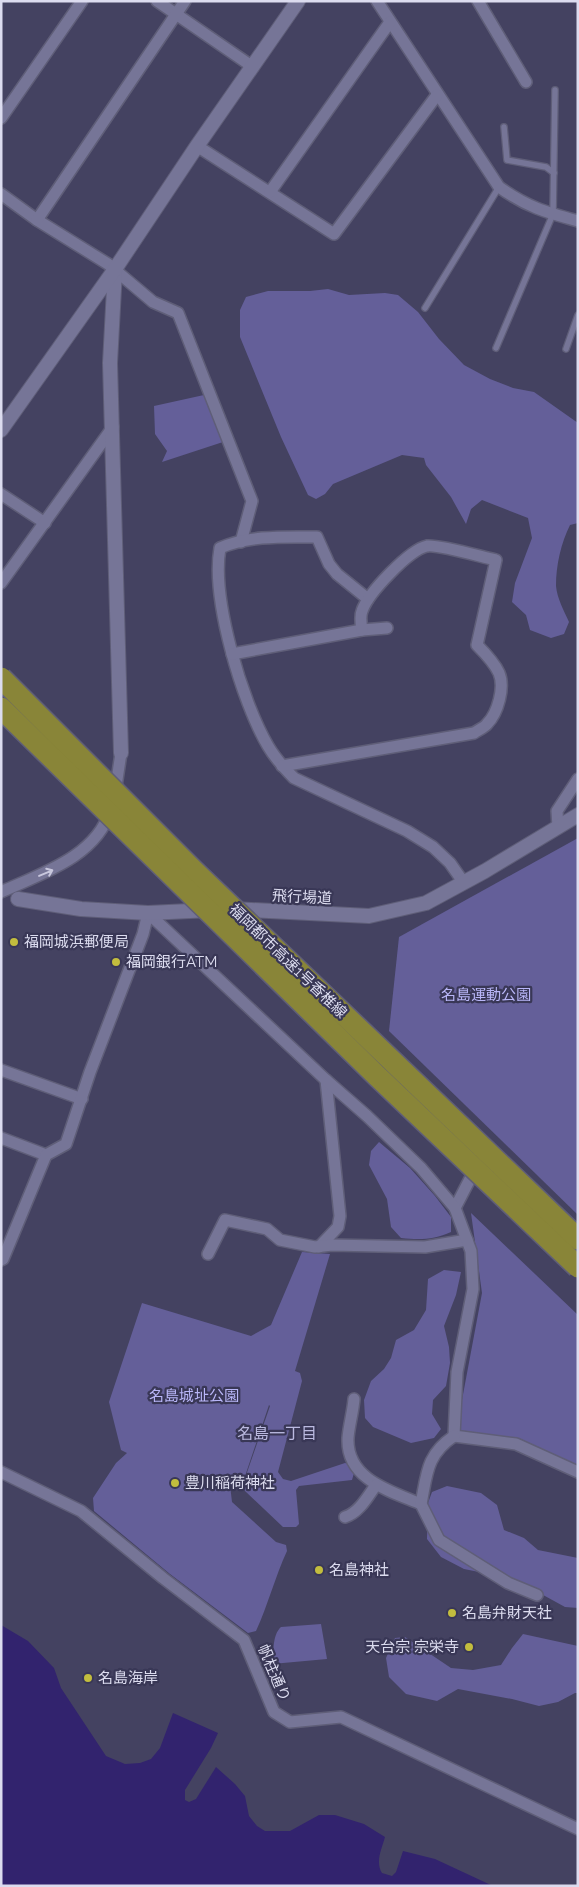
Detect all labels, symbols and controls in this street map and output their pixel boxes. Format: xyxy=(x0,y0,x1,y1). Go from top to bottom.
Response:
one-way arrow xyxy=(38,867,53,877)
street label: 飛行場道 xyxy=(272,886,332,908)
street label: 福岡都市高速1号香椎線 xyxy=(225,900,351,1022)
place label: 福岡城浜郵便局 xyxy=(24,933,129,951)
marker: 福岡城浜郵便局 xyxy=(8,936,20,948)
place label: 福岡銀行ATM xyxy=(126,953,217,971)
marker: 福岡銀行ATM xyxy=(110,956,122,968)
park label: 名島運動公園 xyxy=(441,986,531,1004)
park label: 名島城址公園 xyxy=(149,1387,239,1405)
district label: 名島一丁目 xyxy=(237,1424,317,1443)
place label: 豊川稲荷神社 xyxy=(185,1474,275,1492)
marker: 豊川稲荷神社 xyxy=(169,1477,181,1489)
place label: 名島神社 xyxy=(329,1561,389,1579)
marker: 名島神社 xyxy=(313,1564,325,1576)
place label: 名島弁財天社 xyxy=(462,1604,552,1622)
marker: 名島弁財天社 xyxy=(446,1607,458,1619)
place label: 天台宗 宗栄寺 xyxy=(365,1638,459,1656)
marker: 天台宗 宗栄寺 xyxy=(463,1641,475,1653)
street label: 帆柱通り xyxy=(254,1642,294,1704)
place label: 名島海岸 xyxy=(98,1669,158,1687)
marker: 名島海岸 xyxy=(82,1672,94,1684)

